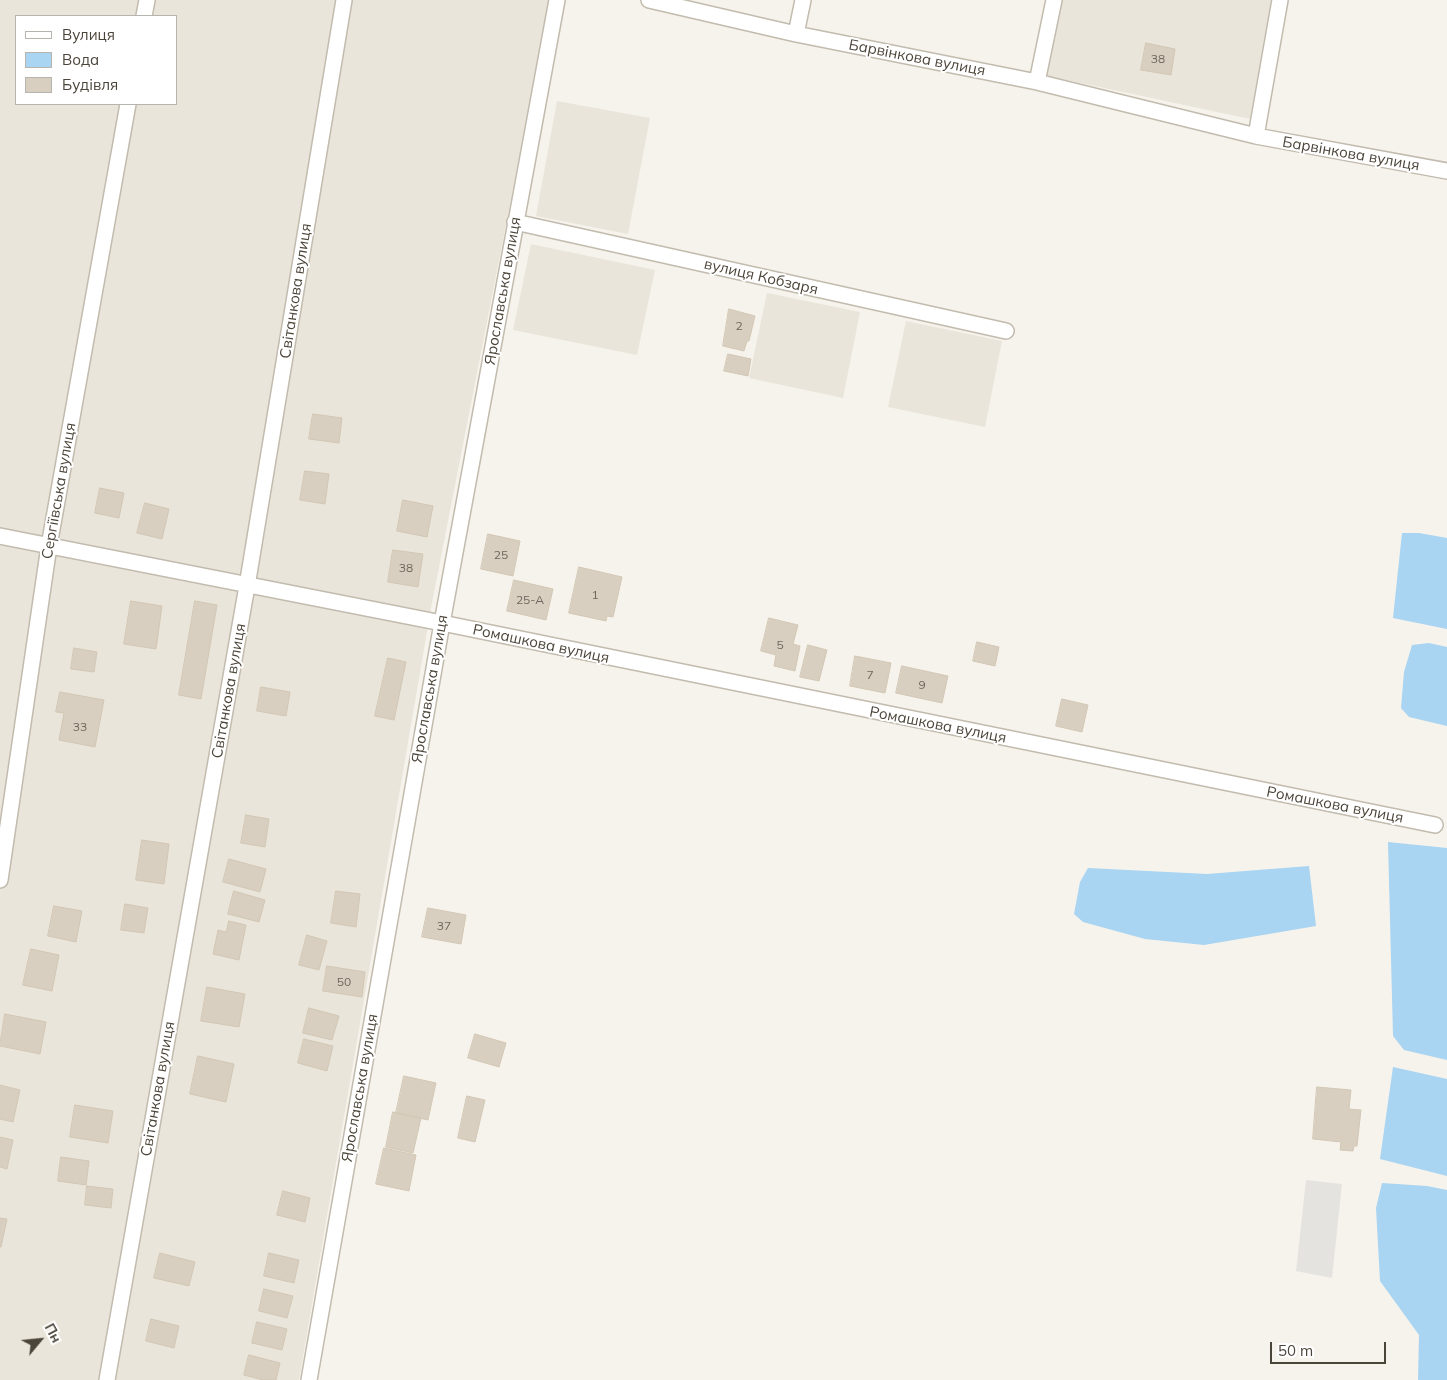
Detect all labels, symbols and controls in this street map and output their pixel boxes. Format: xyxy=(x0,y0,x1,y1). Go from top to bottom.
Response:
legend xyxy=(15,15,178,105)
text: Вулиця xyxy=(62,25,115,44)
street label: Барвінкова вулиця xyxy=(847,36,987,80)
text: Вода xyxy=(62,50,99,69)
house number: 38 xyxy=(1151,52,1165,66)
text: Будівля xyxy=(62,75,118,94)
street label: Барвінкова вулиця xyxy=(1281,133,1421,175)
street label: Ярославська вулиця xyxy=(481,215,525,367)
street label: Світанкова вулиця xyxy=(276,222,316,360)
street label: вулиця Кобзаря xyxy=(702,255,820,299)
house number: 2 xyxy=(735,319,743,333)
street label: Сергіївська вулиця xyxy=(38,421,80,561)
house number: 25 xyxy=(494,548,508,562)
house number: 38 xyxy=(399,561,413,575)
house number: 1 xyxy=(591,588,599,602)
house number: 25-А xyxy=(516,593,544,607)
street label: Ярославська вулиця xyxy=(408,613,452,765)
street label: Ромашкова вулиця xyxy=(471,621,611,667)
street label: Світанкова вулиця xyxy=(208,622,250,760)
house number: 5 xyxy=(776,638,784,652)
house number: 7 xyxy=(866,668,874,682)
house number: 9 xyxy=(918,678,926,692)
street label: Ромашкова вулиця xyxy=(868,703,1008,747)
house number: 33 xyxy=(73,720,87,734)
street label: Ромашкова вулиця xyxy=(1265,783,1405,827)
house number: 37 xyxy=(437,919,451,933)
house number: 50 xyxy=(337,975,351,989)
street label: Ярославська вулиця xyxy=(338,1012,382,1164)
street label: Світанкова вулиця xyxy=(137,1020,179,1158)
north arrow xyxy=(15,1315,65,1365)
text: Пн xyxy=(41,1320,66,1346)
scale bar xyxy=(1272,1332,1388,1364)
text: 50 m xyxy=(1278,1341,1313,1360)

